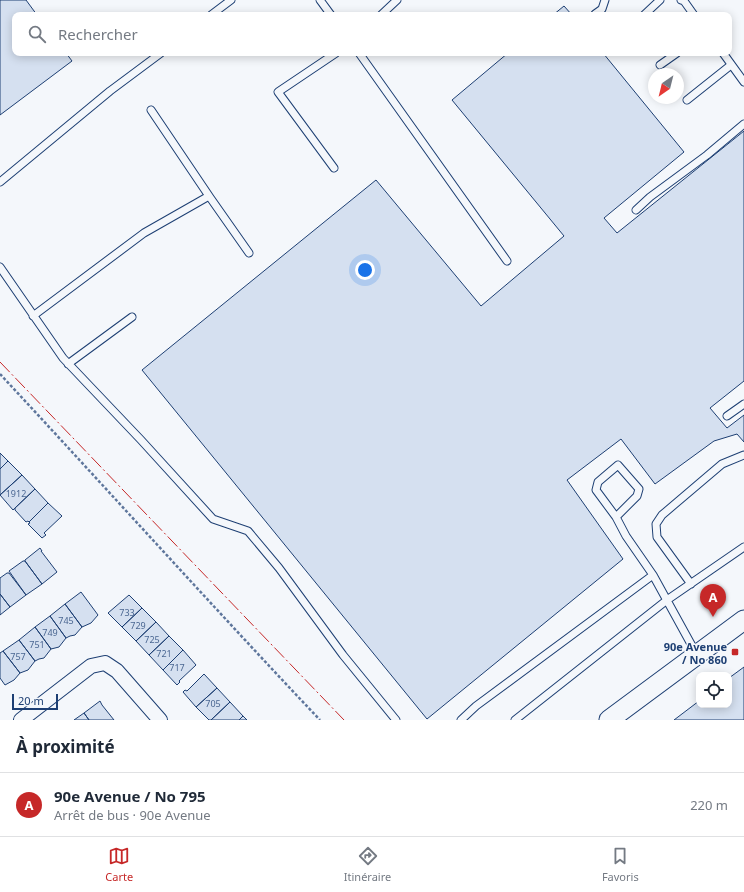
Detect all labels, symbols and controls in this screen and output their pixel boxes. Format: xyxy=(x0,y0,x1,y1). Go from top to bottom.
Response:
search box xyxy=(12,12,732,56)
icon: search xyxy=(26,23,48,45)
text: Rechercher xyxy=(58,24,138,44)
north arrow xyxy=(648,68,684,104)
your location xyxy=(355,260,375,280)
house number: 1912 xyxy=(6,487,26,500)
pin: A xyxy=(700,584,726,617)
house number: 733 xyxy=(119,606,135,619)
house number: 745 xyxy=(58,614,74,627)
house number: 729 xyxy=(130,619,146,632)
house number: 749 xyxy=(42,626,58,639)
house number: 725 xyxy=(144,633,160,646)
house number: 751 xyxy=(29,638,45,651)
place label: 90e Avenue / No 860 xyxy=(664,639,727,667)
house number: 721 xyxy=(156,647,172,660)
marker: 90e Avenue / No 860 xyxy=(730,647,740,657)
house number: 757 xyxy=(10,650,26,663)
house number: 717 xyxy=(169,661,185,674)
map controls xyxy=(696,672,732,708)
button: locate xyxy=(696,672,732,708)
scale bar xyxy=(12,692,58,711)
text: 20 m xyxy=(18,693,44,708)
house number: 705 xyxy=(205,697,221,710)
text: À proximité xyxy=(16,735,115,758)
text: 90e Avenue / No 795 xyxy=(54,786,206,806)
text: A xyxy=(25,796,34,814)
text: 220 m xyxy=(690,796,728,814)
text: Arrêt de bus · 90e Avenue xyxy=(54,806,211,824)
tab: Carte xyxy=(105,845,133,884)
tab: Itinéraire xyxy=(344,845,391,884)
tab: Favoris xyxy=(602,845,639,884)

